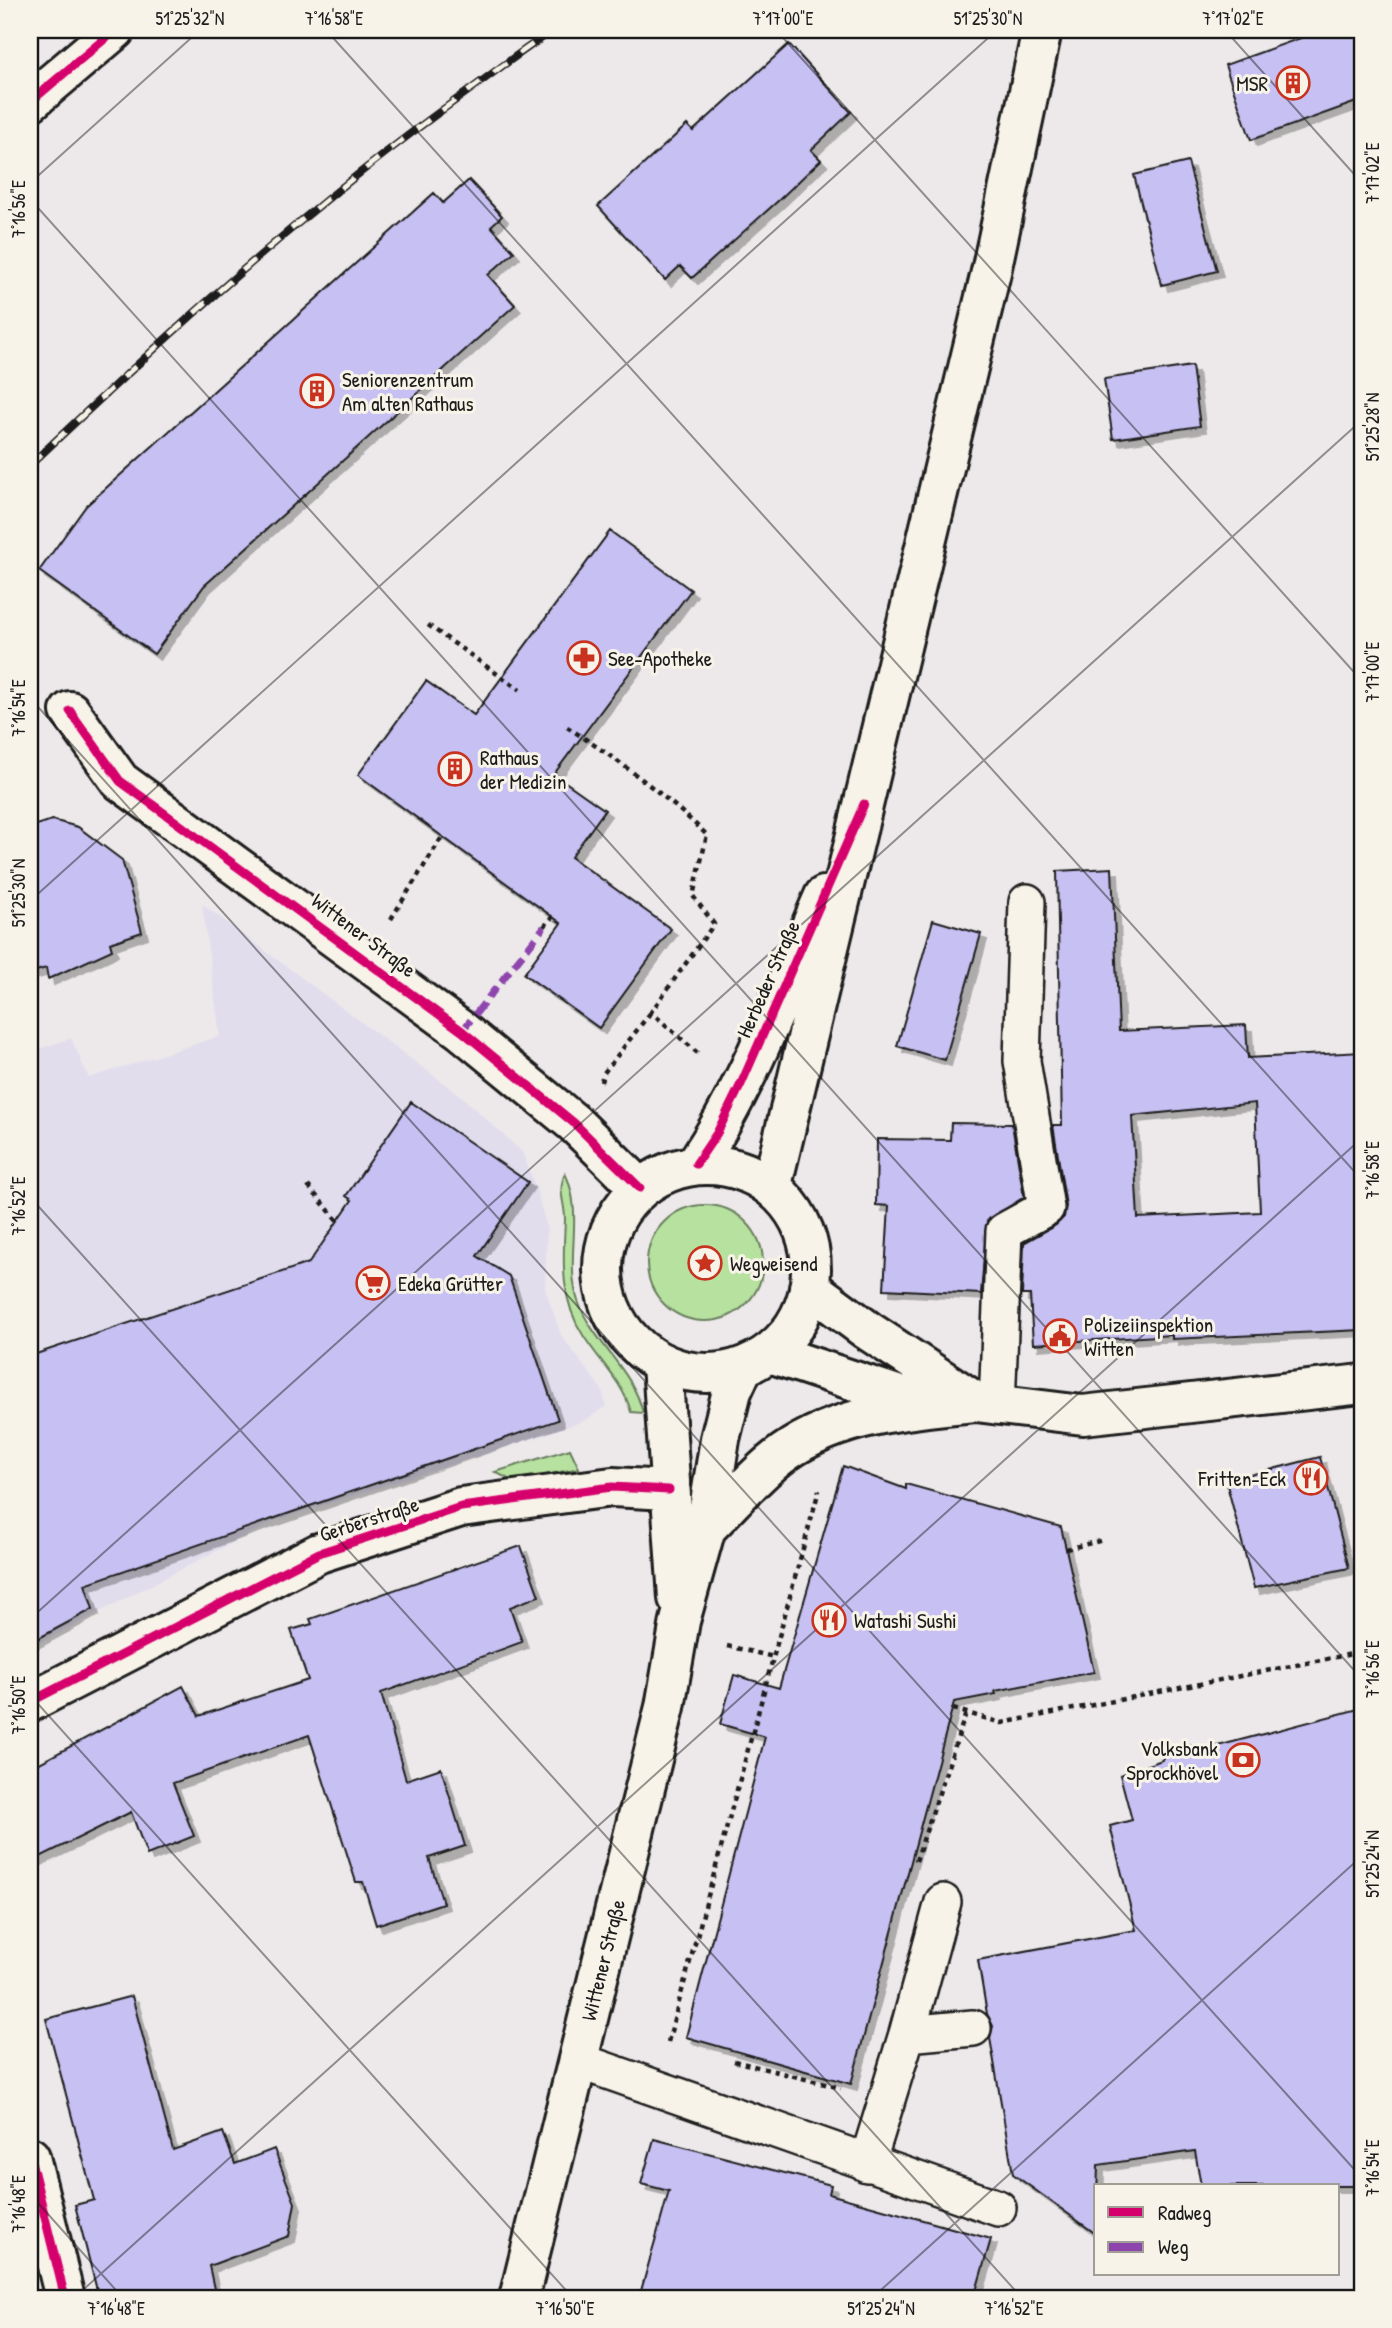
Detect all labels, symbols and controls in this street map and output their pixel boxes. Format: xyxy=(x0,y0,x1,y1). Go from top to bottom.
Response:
text: 51°25'32"N xyxy=(156,6,224,31)
text: 7°16'58"E xyxy=(305,6,363,31)
text: 7°17'00"E xyxy=(752,6,814,31)
text: 51°25'30"N xyxy=(954,6,1022,31)
text: 7°17'02"E xyxy=(1202,6,1264,31)
building icon: MSR xyxy=(1274,64,1312,102)
place label: MSR xyxy=(1236,69,1268,98)
text: 7°17'02"E xyxy=(1360,142,1385,204)
text: 7°16'56"E xyxy=(6,180,31,238)
place label: Seniorenzentrum Am alten Rathaus xyxy=(342,365,474,418)
building icon: Seniorenzentrum Am alten Rathaus xyxy=(298,372,336,410)
text: 51°25'28"N xyxy=(1360,393,1385,461)
pharmacy icon: See-Apotheke xyxy=(565,639,603,677)
text: 7°17'00"E xyxy=(1360,641,1385,703)
place label: See-Apotheke xyxy=(608,644,712,673)
text: 7°16'54"E xyxy=(6,679,31,737)
place label: Rathaus der Medizin xyxy=(480,743,566,796)
building icon: Rathaus der Medizin xyxy=(436,750,474,788)
text: 51°25'30"N xyxy=(6,859,31,927)
street label: Wittener Straße xyxy=(306,886,422,984)
street label: Herbeder Straße xyxy=(729,916,807,1042)
text: 7°16'58"E xyxy=(1360,1141,1385,1199)
text: 7°16'52"E xyxy=(6,1176,31,1236)
place icon: Wegweisend xyxy=(686,1244,724,1282)
place label: Wegweisend xyxy=(730,1249,818,1278)
supermarket icon: Edeka Grütter xyxy=(354,1264,392,1302)
place label: Edeka Grütter xyxy=(398,1269,503,1298)
place label: Polizeiinspektion Witten xyxy=(1084,1310,1213,1363)
public building icon: Polizeiinspektion Witten xyxy=(1041,1317,1079,1355)
restaurant icon: Fritten-Eck xyxy=(1292,1459,1330,1497)
place label: Fritten-Eck xyxy=(1197,1464,1286,1493)
street label: Gerberstraße xyxy=(316,1489,422,1549)
restaurant icon: Watashi Sushi xyxy=(810,1601,848,1639)
place label: Watashi Sushi xyxy=(854,1606,957,1635)
text: 7°16'56"E xyxy=(1360,1640,1385,1698)
text: 7°16'50"E xyxy=(6,1676,31,1734)
place label: Volksbank Sprockhövel xyxy=(1126,1734,1218,1787)
bank icon: Volksbank Sprockhövel xyxy=(1224,1741,1262,1779)
text: 51°25'24"N xyxy=(1360,1830,1385,1898)
street label: Wittener Straße xyxy=(574,1896,632,2024)
text: 7°16'54"E xyxy=(1360,2139,1385,2197)
text: 7°16'48"E xyxy=(6,2175,31,2233)
legend xyxy=(1094,2184,1340,2276)
text: Radweg xyxy=(1158,2198,1211,2227)
text: Weg xyxy=(1158,2232,1189,2261)
text: 7°16'48"E xyxy=(87,2296,145,2321)
text: 7°16'50"E xyxy=(536,2296,594,2321)
text: 51°25'24"N xyxy=(847,2296,915,2321)
text: 7°16'52"E xyxy=(984,2296,1044,2321)

